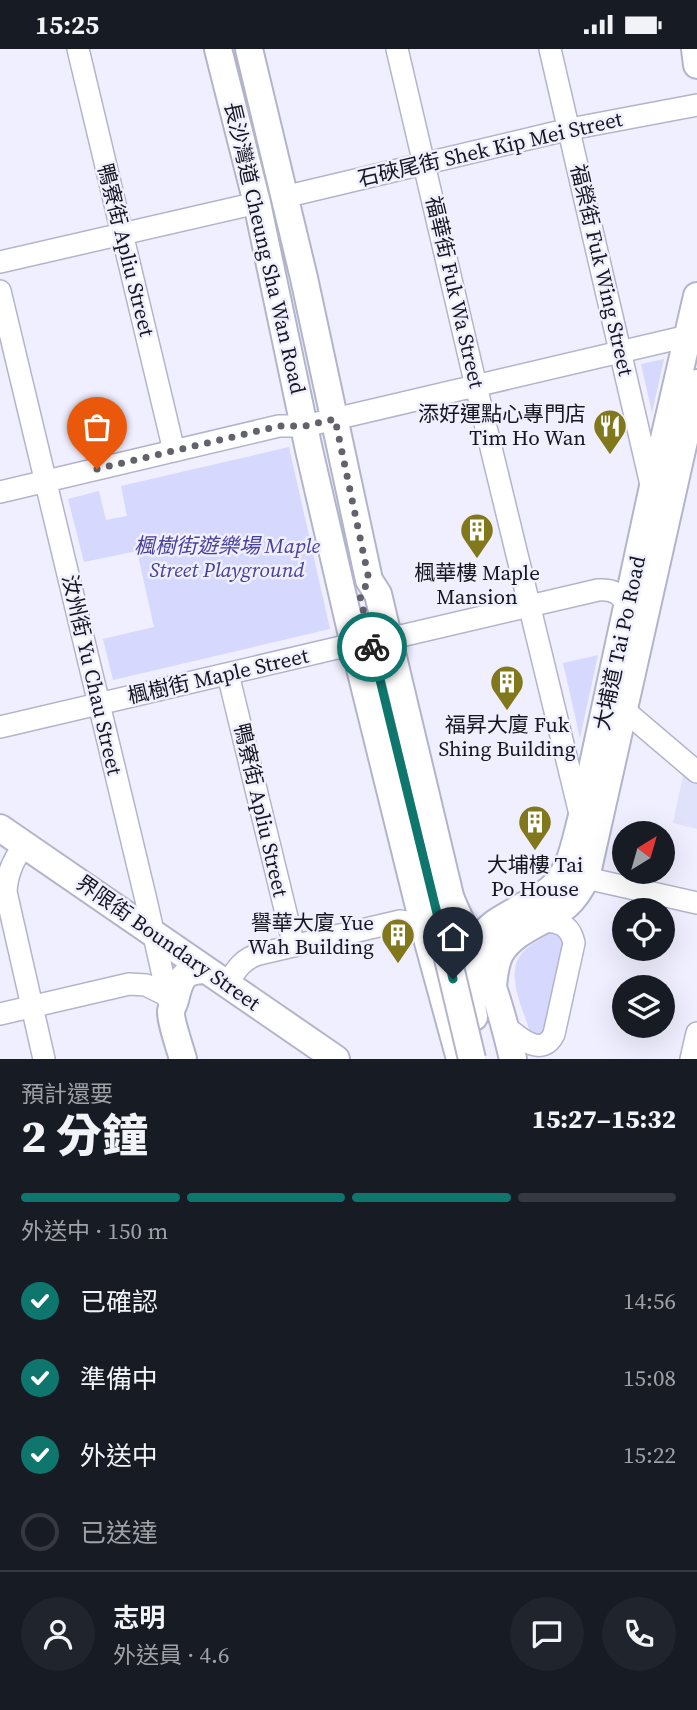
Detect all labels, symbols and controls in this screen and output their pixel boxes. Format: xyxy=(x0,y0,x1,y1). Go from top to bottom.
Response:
text: 15:25 xyxy=(35,7,99,43)
street label: 長沙灣道 Cheung Sha Wan Road xyxy=(218,99,313,397)
street label: 石硤尾街 Shek Kip Mei Street xyxy=(355,104,625,193)
street label: 鴨寮街 Apliu Street xyxy=(91,160,162,340)
street label: 福榮街 Fuk Wing Street xyxy=(564,161,641,379)
street label: 福華街 Fuk Wa Street xyxy=(419,193,492,391)
pin xyxy=(67,397,127,469)
place label: 添好運點心專門店 Tim Ho Wan xyxy=(418,399,586,452)
restaurant icon: 添好運點心專門店 Tim Ho Wan xyxy=(591,407,629,456)
icon: bag xyxy=(78,408,116,446)
building icon: 楓華樓 Maple Mansion xyxy=(458,511,496,560)
park label: 楓樹街遊樂場 Maple Street Playground xyxy=(134,531,320,584)
street label: 大埔道 Tai Po Road xyxy=(587,553,652,733)
place label: 楓華樓 Maple Mansion xyxy=(414,558,540,611)
street label: 汝州街 Yu Chau Street xyxy=(55,572,130,778)
courier xyxy=(337,612,407,682)
icon: bike xyxy=(353,628,391,666)
street label: 楓樹街 Maple Street xyxy=(125,641,311,710)
building icon: 福昇大廈 Fuk Shing Building xyxy=(488,663,526,712)
place label: 福昇大廈 Fuk Shing Building xyxy=(438,710,576,763)
street label: 鴨寮街 Apliu Street xyxy=(227,720,296,900)
building icon: 大埔樓 Tai Po House xyxy=(516,803,554,852)
north arrow xyxy=(612,821,676,884)
map controls xyxy=(612,821,675,1038)
place label: 大埔樓 Tai Po House xyxy=(487,850,583,903)
street label: 界限街 Boundary Street xyxy=(70,868,266,1017)
button: locate xyxy=(612,898,675,961)
pin xyxy=(423,907,483,979)
place label: 譽華大廈 Yue Wah Building xyxy=(248,908,374,961)
building icon: 譽華大廈 Yue Wah Building xyxy=(379,916,417,965)
icon: home xyxy=(434,918,472,956)
button: layers xyxy=(612,975,675,1038)
text: 預計還要 xyxy=(21,1078,113,1110)
text: 15:27–15:32 xyxy=(532,1101,676,1137)
text: 2 分鐘 xyxy=(21,1104,148,1167)
text: 外送中 · 150 m xyxy=(21,1215,168,1247)
icon: check xyxy=(21,1282,59,1320)
text: 已確認 xyxy=(80,1284,158,1320)
text: 14:56 xyxy=(623,1285,676,1317)
icon: check xyxy=(21,1359,59,1397)
text: 準備中 xyxy=(80,1361,158,1397)
text: 15:08 xyxy=(623,1362,676,1394)
icon: check xyxy=(21,1436,59,1474)
text: 外送中 xyxy=(80,1438,158,1474)
text: 15:22 xyxy=(623,1439,676,1471)
text: 已送達 xyxy=(80,1515,158,1551)
button: person xyxy=(21,1597,95,1671)
button: chat xyxy=(510,1597,584,1671)
button: phone xyxy=(602,1597,676,1671)
text: 志明 xyxy=(113,1600,165,1636)
text: 外送員 · 4.6 xyxy=(113,1639,230,1671)

